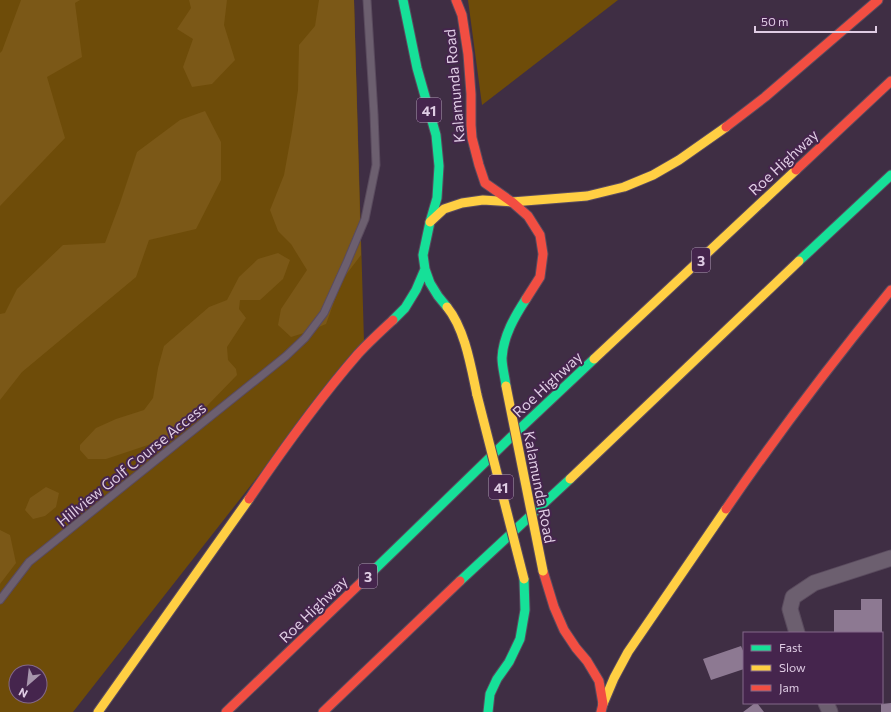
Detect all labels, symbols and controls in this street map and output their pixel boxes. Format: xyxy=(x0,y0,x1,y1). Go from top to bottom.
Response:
scale bar xyxy=(755,8,876,34)
text: 50 m xyxy=(761,14,789,28)
street label: Kalamunda Road xyxy=(440,28,468,144)
road number: 41 xyxy=(417,98,441,122)
street label: Roe Highway xyxy=(745,125,822,199)
road number: 3 xyxy=(692,248,710,272)
street label: Roe Highway xyxy=(509,347,586,421)
street label: Hillview Golf Course Access xyxy=(53,398,209,530)
street label: Kalamunda Road xyxy=(520,429,560,545)
road number: 41 xyxy=(489,475,513,499)
road number: 3 xyxy=(359,564,377,588)
street label: Roe Highway xyxy=(275,572,351,646)
legend xyxy=(743,632,883,704)
text: Fast xyxy=(779,640,802,654)
text: Slow xyxy=(779,660,806,674)
north arrow xyxy=(8,664,48,704)
text: Jam xyxy=(779,680,799,695)
text: N xyxy=(16,686,30,701)

